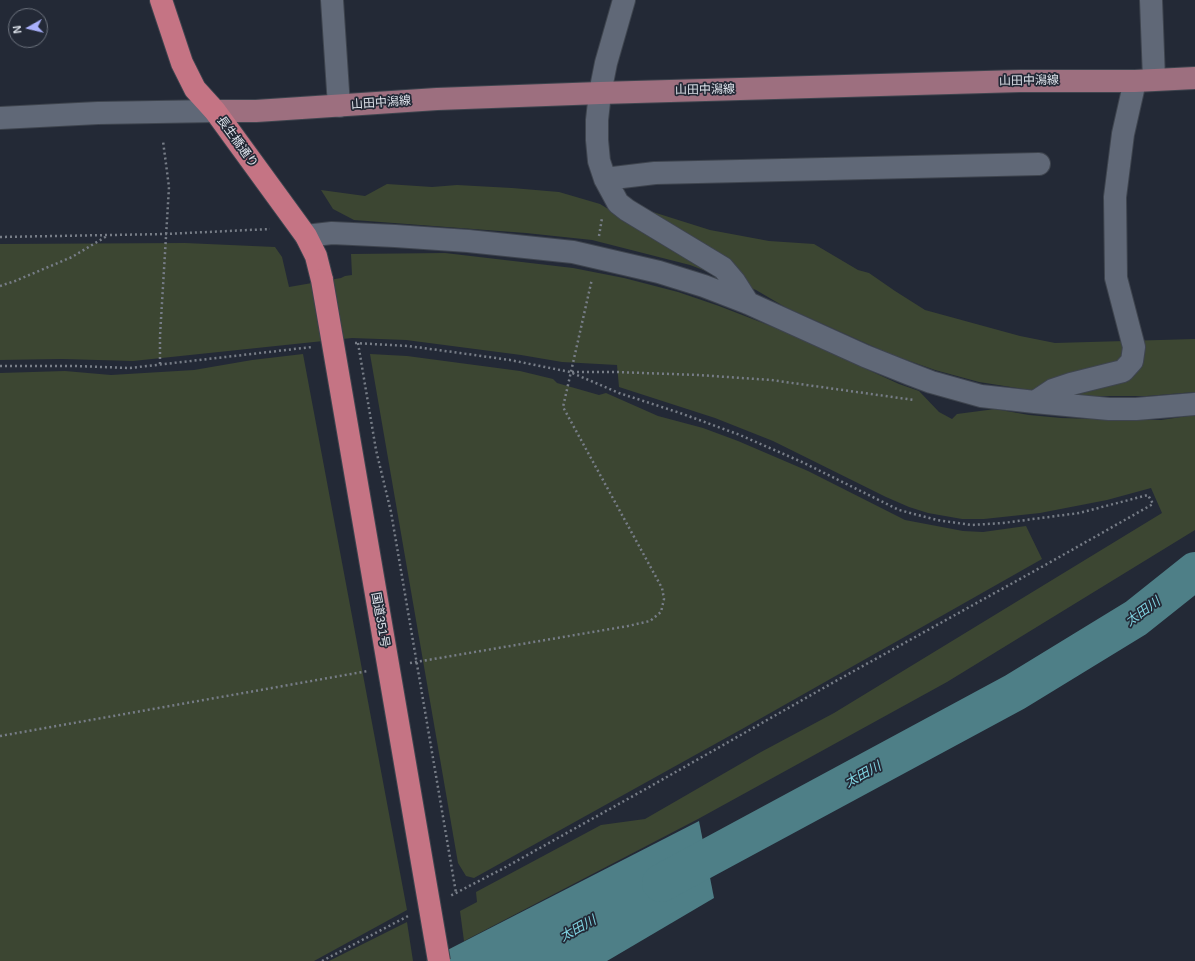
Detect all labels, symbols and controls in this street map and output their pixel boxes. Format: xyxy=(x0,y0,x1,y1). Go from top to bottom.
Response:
north arrow xyxy=(8,8,48,48)
text: N xyxy=(11,25,24,34)
street label: 山田中潟線 xyxy=(999,73,1059,89)
street label: 山田中潟線 xyxy=(675,82,735,98)
street label: 山田中潟線 xyxy=(351,94,411,112)
street label: 長生橋通り xyxy=(214,113,260,171)
street label: 国道351号 xyxy=(368,591,392,649)
water label: 太田川 xyxy=(1123,594,1163,630)
water label: 太田川 xyxy=(842,759,884,791)
water label: 太田川 xyxy=(557,913,599,945)

